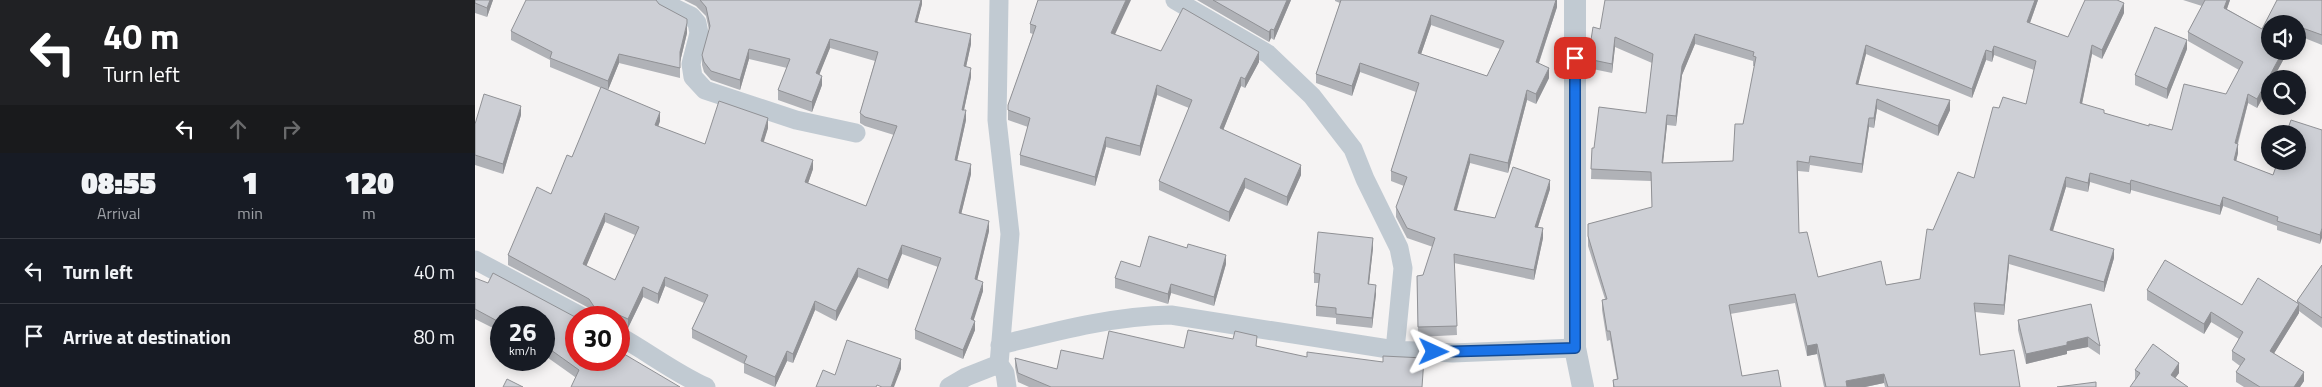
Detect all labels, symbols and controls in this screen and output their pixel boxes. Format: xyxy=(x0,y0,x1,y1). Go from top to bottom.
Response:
text: 40 m xyxy=(103,9,179,63)
map controls xyxy=(2261,15,2306,170)
button: sound xyxy=(2261,15,2306,60)
icon: left xyxy=(20,20,85,85)
pin xyxy=(1554,37,1596,79)
icon: arrive xyxy=(1561,44,1589,72)
text: Turn left xyxy=(103,57,180,91)
button: search xyxy=(2261,70,2306,115)
icon: left xyxy=(171,115,199,143)
icon: ahead xyxy=(224,115,252,143)
icon: right xyxy=(277,115,305,143)
button: layers xyxy=(2261,125,2306,170)
text: 08:55 xyxy=(81,160,156,206)
text: 1 xyxy=(242,160,258,206)
text: 120 xyxy=(344,160,394,206)
text: Arrival xyxy=(97,201,140,225)
text: min xyxy=(237,201,263,225)
text: m xyxy=(362,201,376,225)
icon: left xyxy=(20,257,48,285)
text: Turn left xyxy=(63,257,133,286)
text: 40 m xyxy=(414,257,455,286)
speed limit sign: 30 xyxy=(565,306,630,371)
text: 26 xyxy=(508,313,537,351)
icon: arrive xyxy=(20,322,48,350)
text: Arrive at destination xyxy=(63,322,231,351)
text: 80 m xyxy=(414,322,455,351)
position arrow xyxy=(1407,325,1459,377)
text: km/h xyxy=(509,341,536,360)

